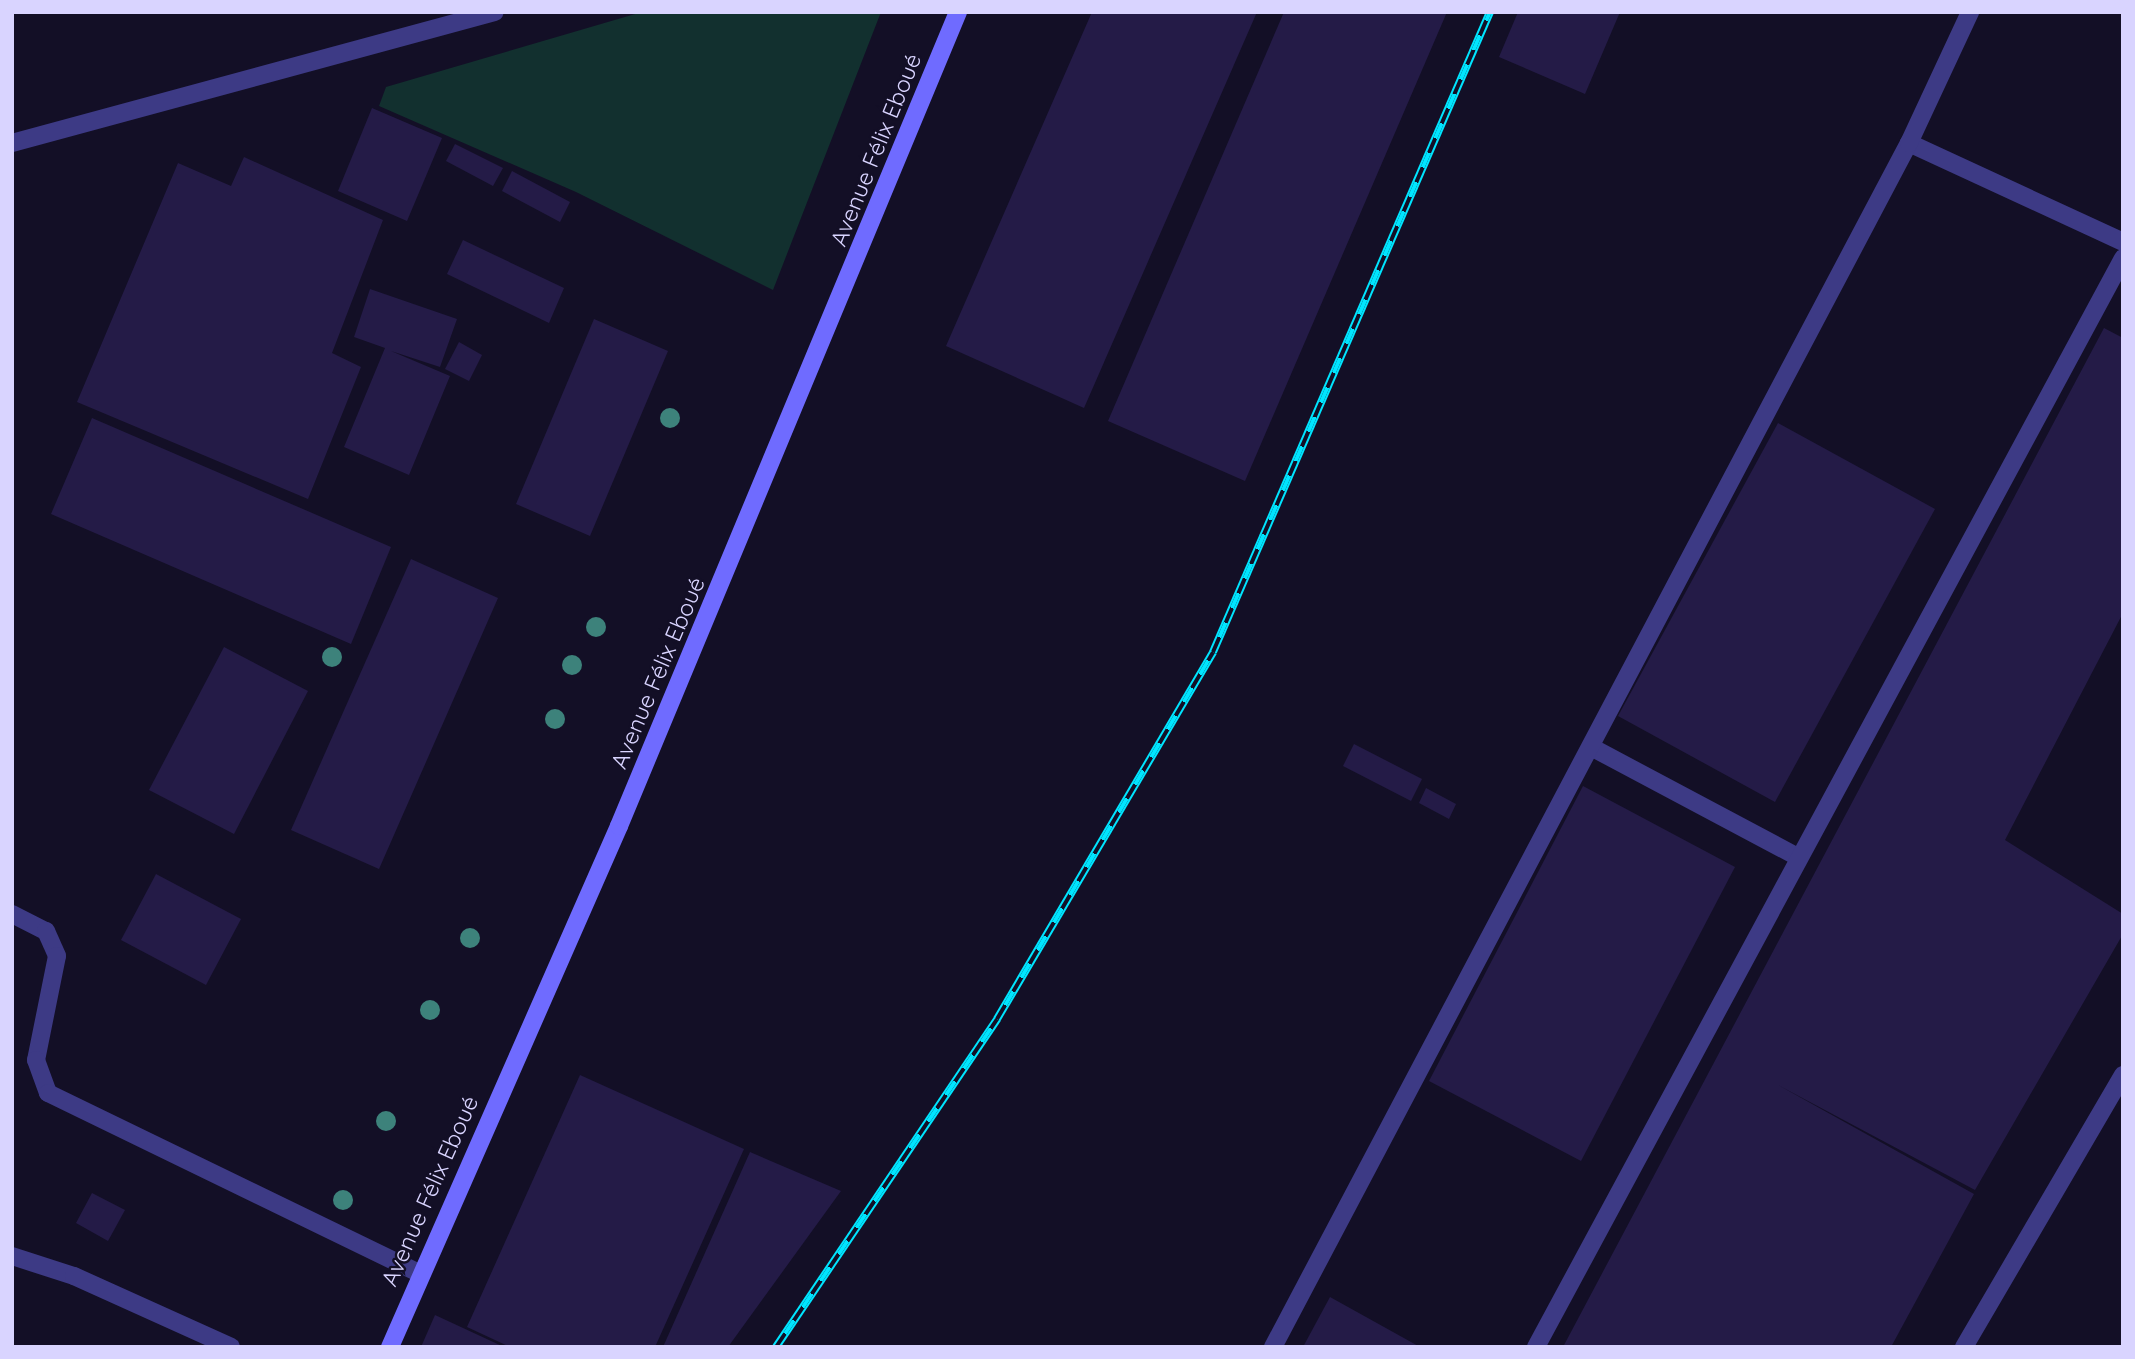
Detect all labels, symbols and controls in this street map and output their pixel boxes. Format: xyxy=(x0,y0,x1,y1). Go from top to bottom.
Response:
street label: Avenue Félix Eboué xyxy=(825,50,927,250)
street label: Avenue Félix Eboué xyxy=(605,573,711,773)
street label: Avenue Félix Eboué xyxy=(376,1092,484,1290)

